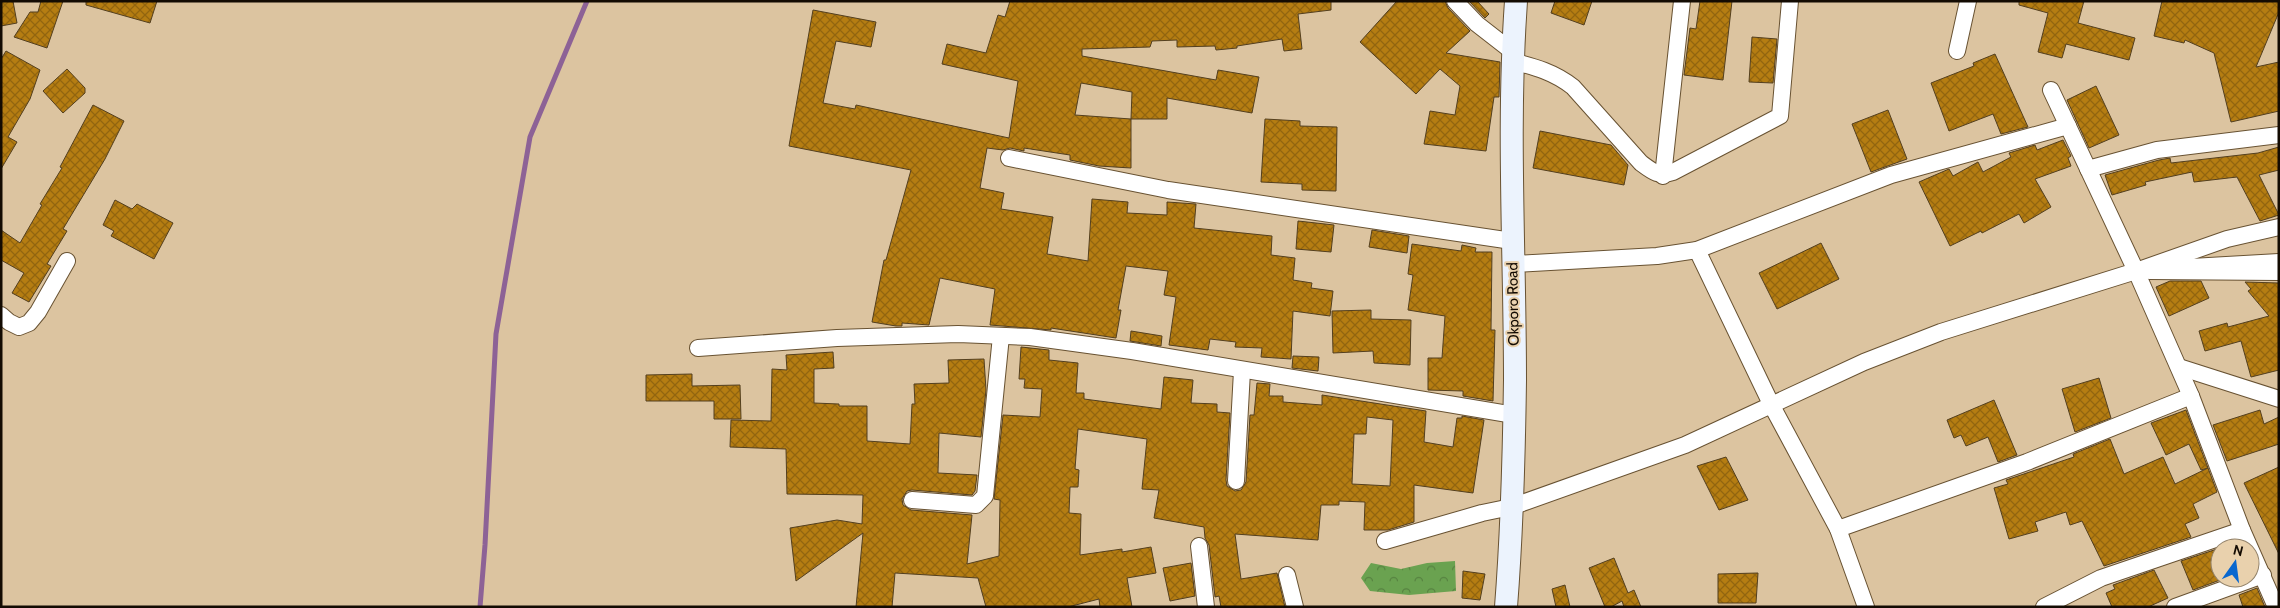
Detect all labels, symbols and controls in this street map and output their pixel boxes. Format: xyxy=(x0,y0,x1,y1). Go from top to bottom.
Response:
street label: Okporo Road xyxy=(1503,262,1523,346)
north arrow xyxy=(2210,538,2260,588)
text: N xyxy=(2231,540,2245,560)

